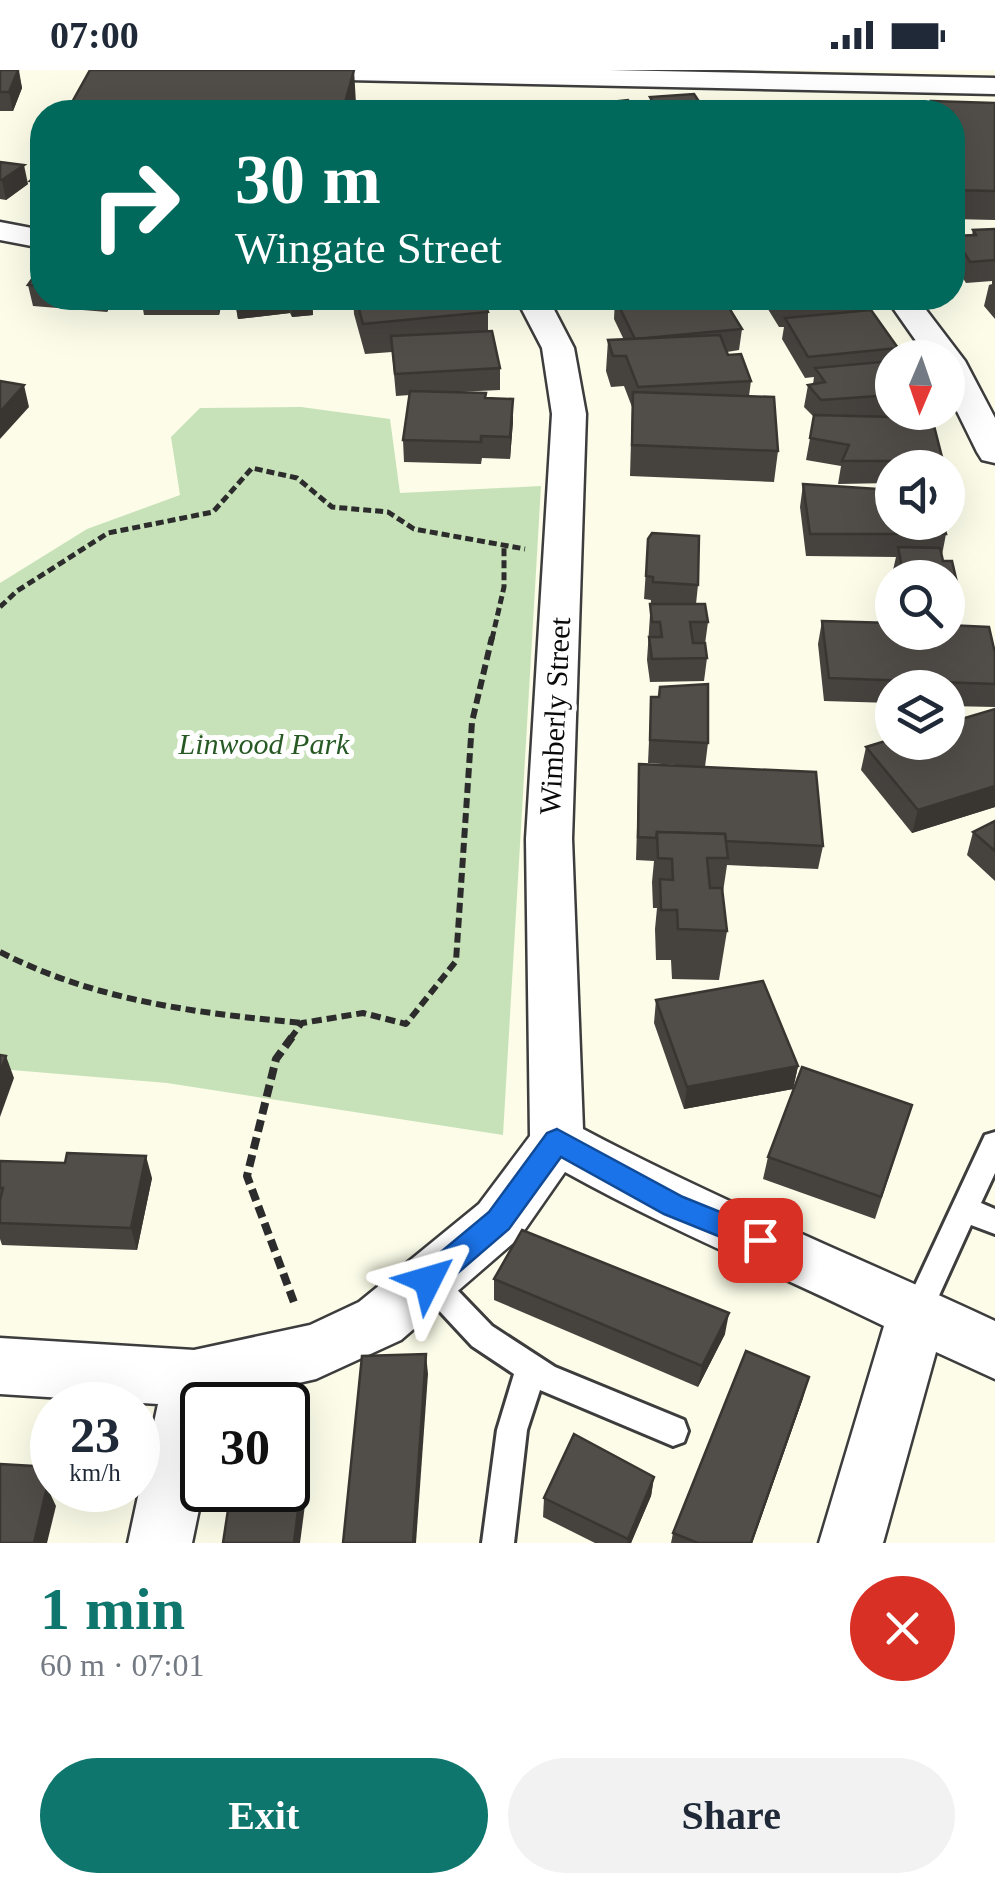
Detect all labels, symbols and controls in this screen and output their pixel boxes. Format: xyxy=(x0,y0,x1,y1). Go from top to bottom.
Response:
text: 07:00 xyxy=(50,14,139,56)
icon: right xyxy=(70,140,200,270)
text: 30 m xyxy=(235,141,381,218)
text: Wingate Street xyxy=(235,223,502,273)
north arrow xyxy=(875,340,965,430)
map controls xyxy=(875,340,965,760)
button: sound xyxy=(875,450,965,540)
button: search xyxy=(875,560,965,650)
street label: Wimberly Street xyxy=(533,616,576,816)
button: layers xyxy=(875,670,965,760)
park label: Linwood Park xyxy=(178,727,350,760)
pin xyxy=(718,1198,803,1283)
icon: arrive xyxy=(733,1213,788,1268)
position arrow xyxy=(376,1228,480,1332)
speed limit sign: 30 xyxy=(180,1382,310,1512)
text: 23 xyxy=(70,1407,120,1463)
text: km/h xyxy=(69,1459,121,1486)
text: 1 min xyxy=(40,1576,185,1642)
button: close xyxy=(850,1576,955,1681)
text: 60 m · 07:01 xyxy=(40,1647,204,1683)
button: Exit xyxy=(40,1758,488,1873)
button: Share xyxy=(508,1758,955,1873)

